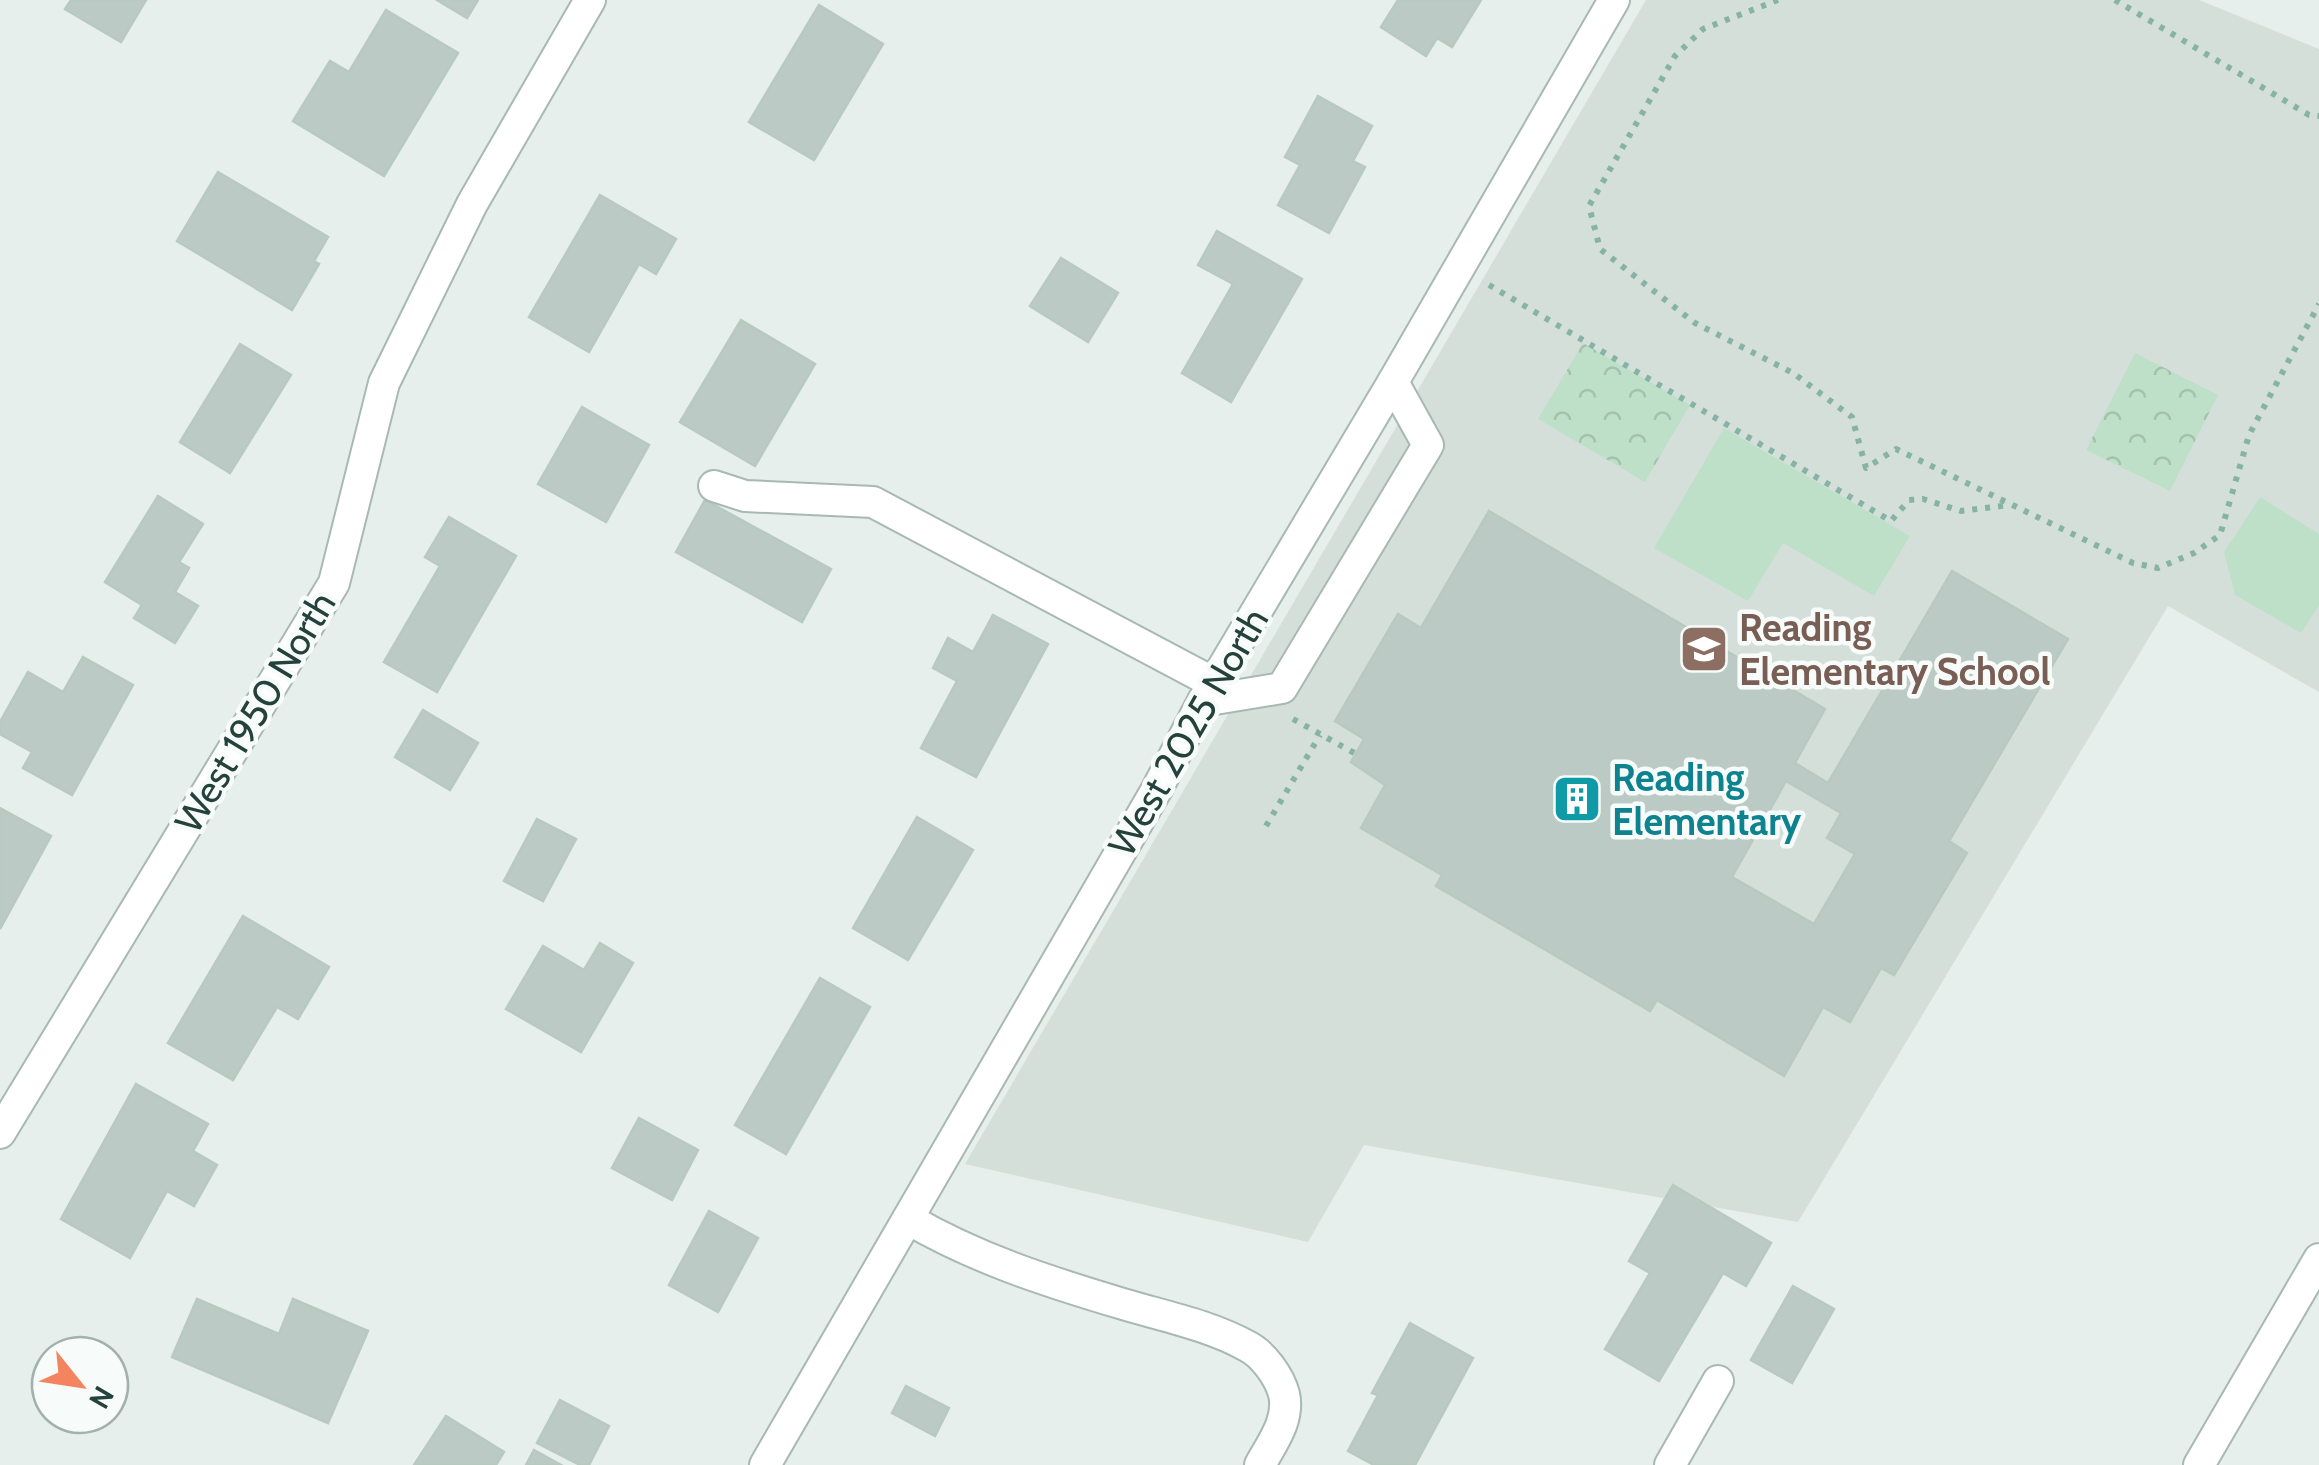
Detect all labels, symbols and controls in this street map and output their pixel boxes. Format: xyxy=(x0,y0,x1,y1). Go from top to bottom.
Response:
street label: West 1950 North xyxy=(165,583,345,841)
street label: West 2025 North xyxy=(1098,599,1278,865)
place label: Reading Elementary School xyxy=(1739,604,2050,695)
school or university icon: Reading Elementary School xyxy=(1678,623,1730,675)
place label: Reading Elementary xyxy=(1612,754,1802,845)
building icon: Reading Elementary xyxy=(1551,773,1603,825)
north arrow xyxy=(30,1335,130,1435)
text: N xyxy=(82,1380,121,1415)

